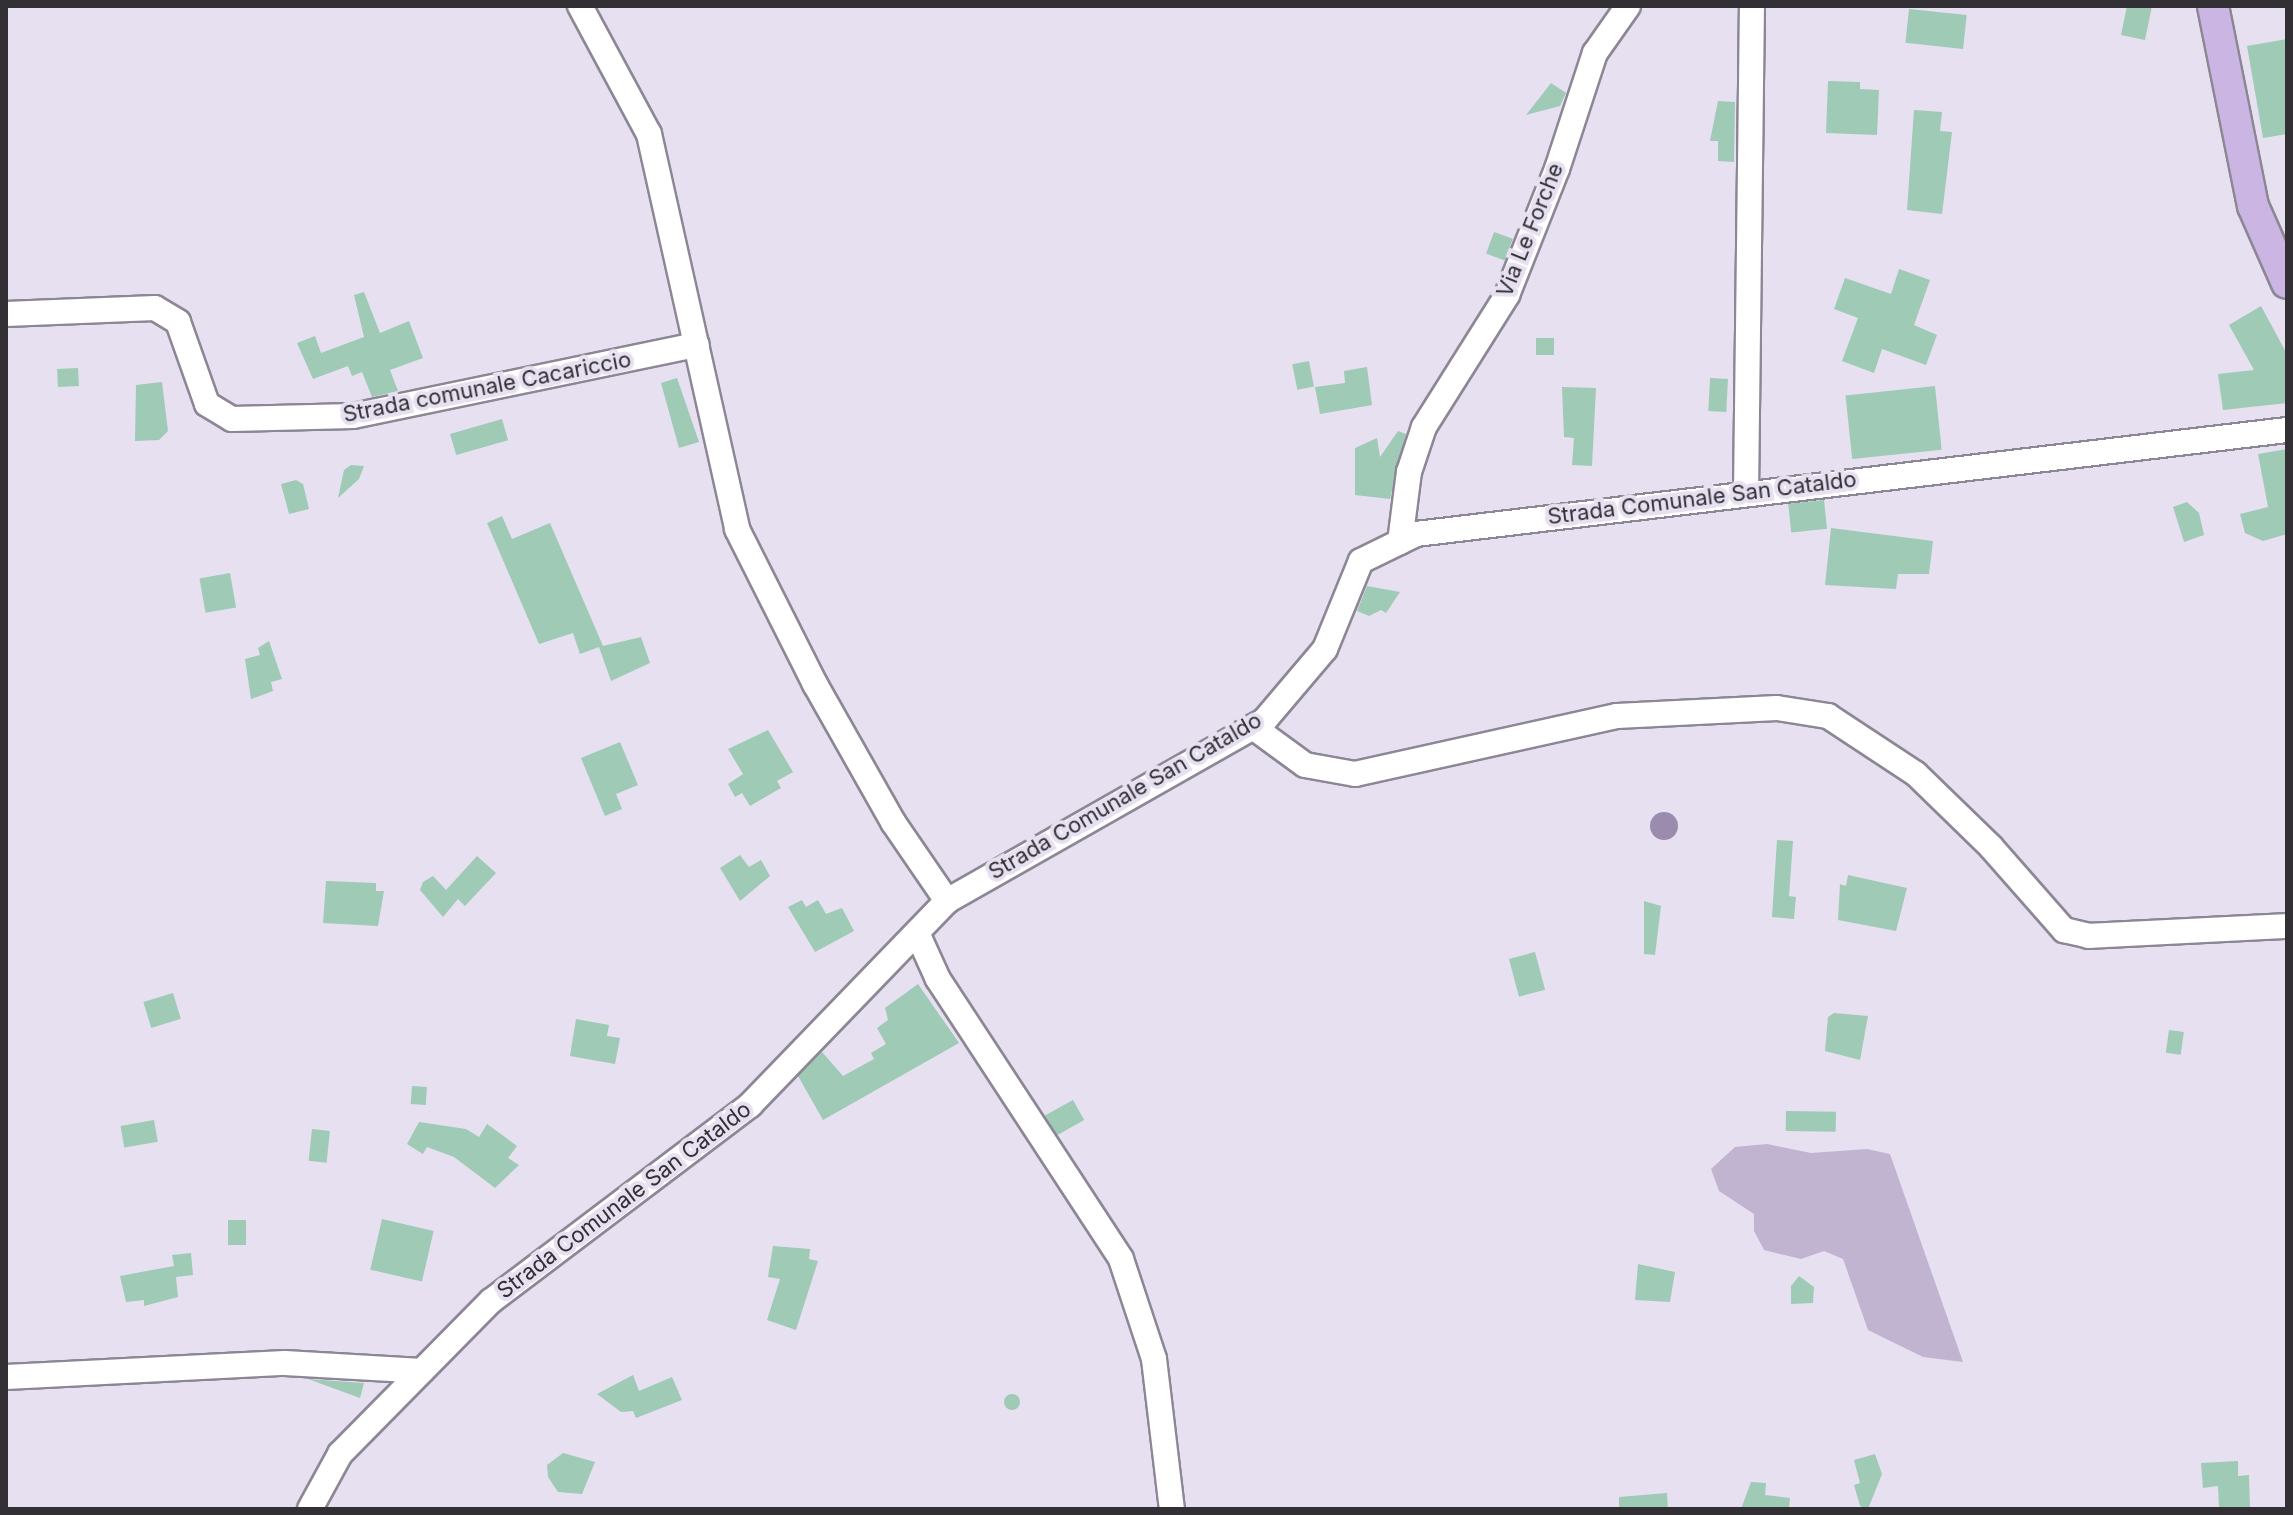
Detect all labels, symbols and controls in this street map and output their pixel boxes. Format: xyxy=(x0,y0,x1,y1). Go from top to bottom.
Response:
street label: Via Le Forche xyxy=(1491,159,1569,301)
street label: Strada comunale Cacariccio xyxy=(341,346,633,428)
street label: Strada Comunale San Cataldo xyxy=(1546,466,1858,530)
street label: Strada Comunale San Cataldo xyxy=(984,707,1266,885)
street label: Strada Comunale San Cataldo xyxy=(492,1096,756,1304)

